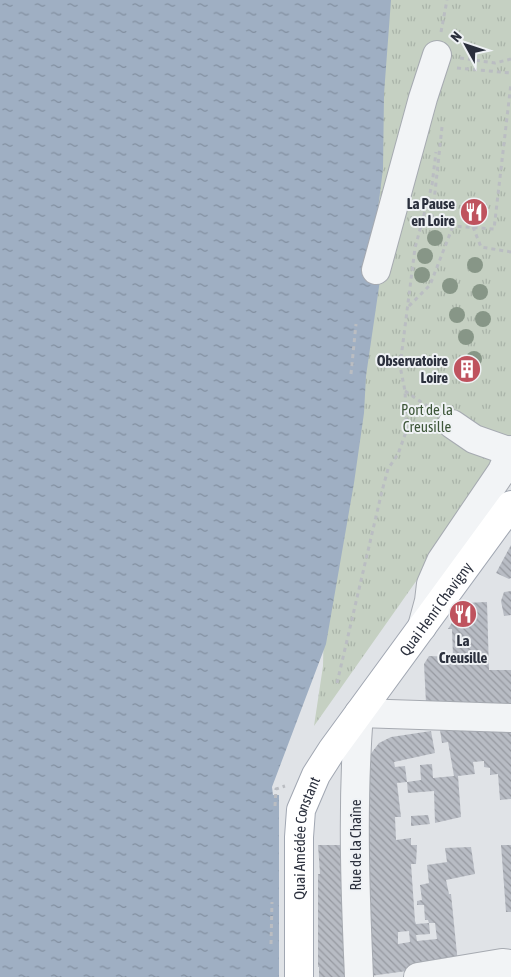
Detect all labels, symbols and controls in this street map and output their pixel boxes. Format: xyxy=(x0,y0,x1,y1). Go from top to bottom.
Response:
north arrow xyxy=(441,20,491,70)
text: N xyxy=(447,28,465,45)
place label: La Pause en Loire xyxy=(407,195,455,229)
restaurant icon: La Pause en Loire xyxy=(459,197,489,227)
place label: Observatoire Loire xyxy=(377,352,448,386)
building icon: Observatoire Loire xyxy=(452,354,482,384)
park label: Port de la Creusille xyxy=(401,401,453,435)
street label: Quai Henri Chavigny xyxy=(395,558,475,659)
restaurant icon: La Creusille xyxy=(448,599,478,629)
place label: La Creusille xyxy=(439,632,487,666)
street label: Quai Amédée Constant xyxy=(290,774,323,900)
street label: Rue de la Chaîne xyxy=(347,799,364,891)

